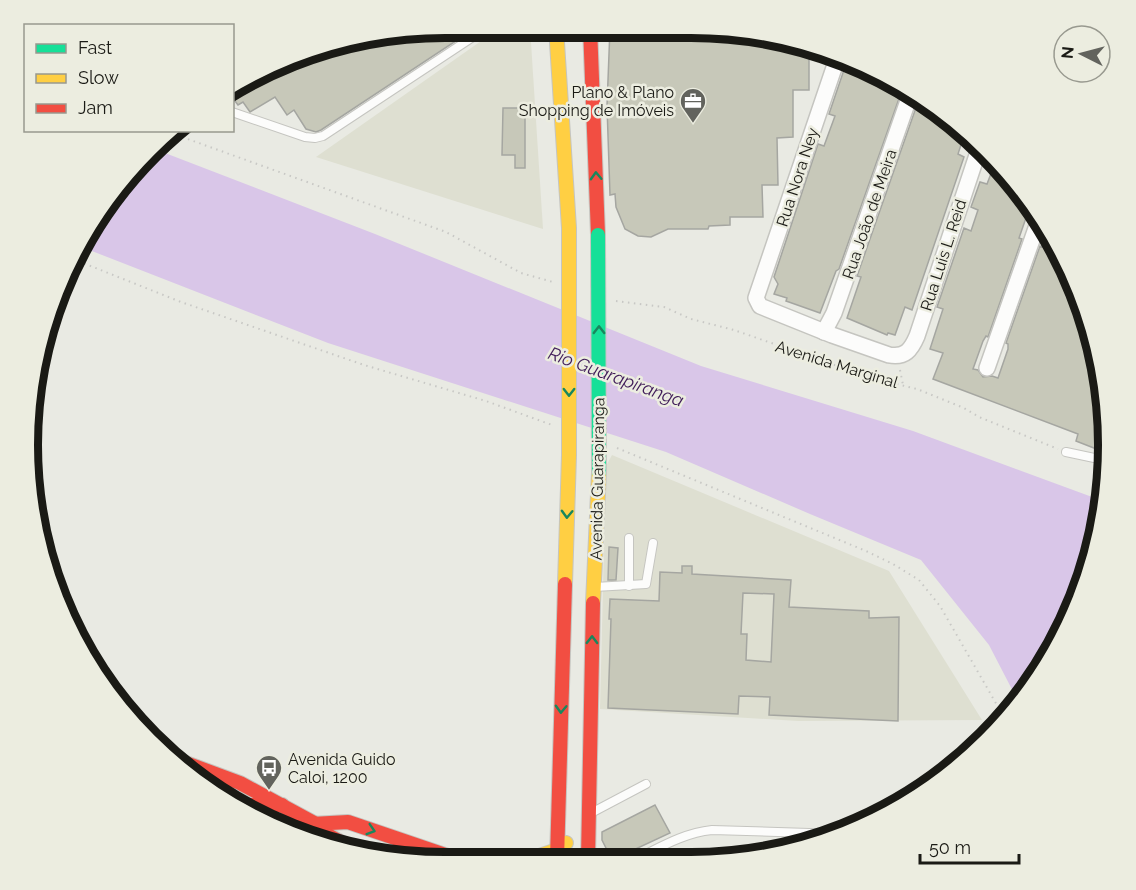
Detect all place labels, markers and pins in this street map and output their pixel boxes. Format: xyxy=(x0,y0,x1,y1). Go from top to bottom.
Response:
place label: Plano & Plano Shopping de Imóveis xyxy=(519,83,674,120)
office icon: Plano & Plano Shopping de Imóveis xyxy=(678,86,708,124)
place label: Avenida Guido Caloi, 1200 xyxy=(288,750,395,787)
bus stop icon: Avenida Guido Caloi, 1200 xyxy=(254,753,284,791)

